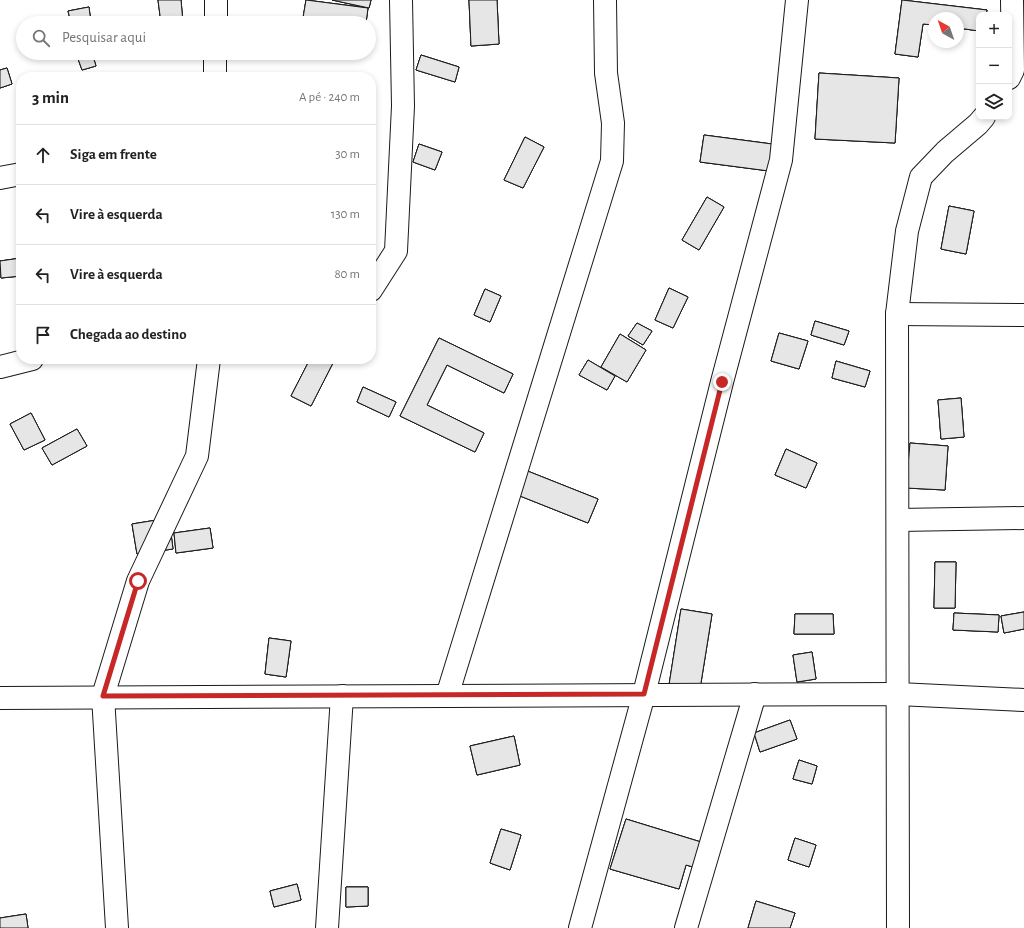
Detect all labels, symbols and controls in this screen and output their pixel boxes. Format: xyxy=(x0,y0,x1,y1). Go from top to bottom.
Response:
north arrow xyxy=(928,12,964,48)
map controls xyxy=(976,12,1012,120)
button: + xyxy=(976,12,1012,48)
search box xyxy=(16,16,376,60)
icon: search xyxy=(30,27,52,49)
text: Pesquisar aqui xyxy=(62,30,146,45)
button: − xyxy=(976,48,1012,84)
button: layers xyxy=(976,84,1012,120)
text: 3 min xyxy=(32,89,69,106)
text: A pé · 240 m xyxy=(299,91,360,104)
icon: ahead xyxy=(32,144,54,166)
text: Siga em frente xyxy=(70,147,157,162)
text: 30 m xyxy=(335,148,360,161)
icon: left xyxy=(32,204,54,226)
text: Vire à esquerda xyxy=(70,207,163,222)
text: 130 m xyxy=(331,208,360,221)
icon: left xyxy=(32,264,54,286)
text: Vire à esquerda xyxy=(70,267,163,282)
text: 80 m xyxy=(334,268,360,281)
icon: arrive xyxy=(32,324,54,346)
text: Chegada ao destino xyxy=(70,327,187,342)
route end xyxy=(713,373,731,391)
route start xyxy=(129,572,147,590)

